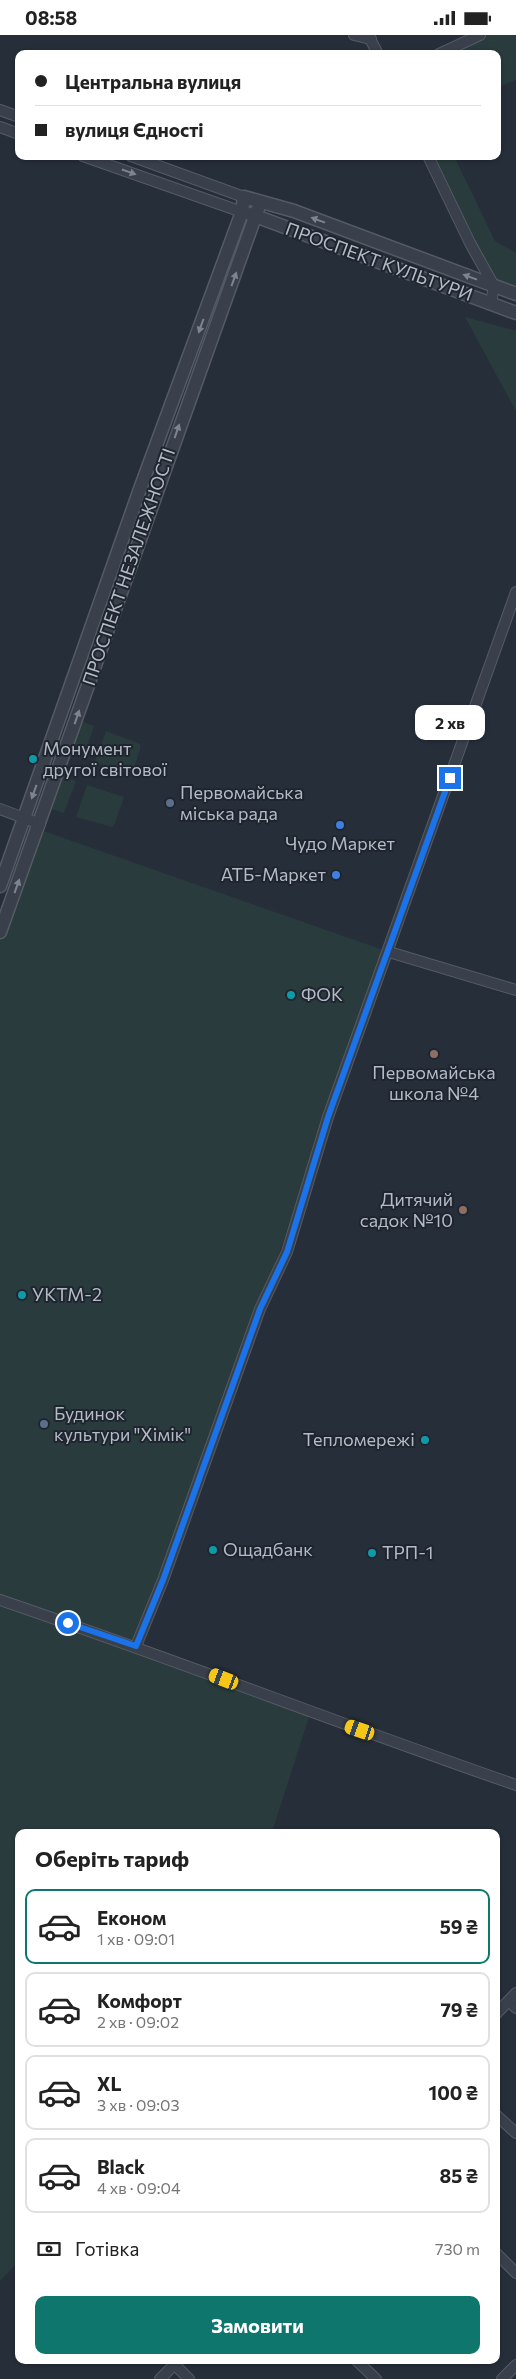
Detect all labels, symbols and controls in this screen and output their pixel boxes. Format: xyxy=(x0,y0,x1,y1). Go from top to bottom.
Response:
text: 08:58 xyxy=(25,6,77,29)
text: Центральна вулиця xyxy=(65,70,241,93)
text: вулиця Єдності xyxy=(65,118,204,141)
one-way arrow xyxy=(122,168,137,176)
one-way arrow xyxy=(311,216,325,224)
street label: ПРОСПЕКТ КУЛЬТУРИ xyxy=(283,217,476,305)
one-way arrow xyxy=(230,271,238,286)
one-way arrow xyxy=(462,273,477,281)
one-way arrow xyxy=(197,319,205,334)
one-way arrow xyxy=(174,424,181,439)
street label: ПРОСПЕКТ НЕЗАЛЕЖНОСТІ xyxy=(77,445,179,688)
callout: 2 хв xyxy=(415,705,485,741)
one-way arrow xyxy=(73,709,81,724)
text: 2 хв xyxy=(435,713,465,732)
place label: Монумент другої світової xyxy=(43,737,167,780)
marker: Монумент другої світової xyxy=(27,753,39,765)
route end xyxy=(439,767,461,789)
place label: Первомайська мiська рада xyxy=(180,781,303,824)
one-way arrow xyxy=(29,785,37,800)
marker: Первомайська мiська рада xyxy=(164,797,176,809)
marker: Чудо Маркет xyxy=(334,819,346,831)
place label: Чудо Маркет xyxy=(285,832,395,854)
place label: АТБ-Маркет xyxy=(221,863,327,885)
marker: АТБ-Маркет xyxy=(330,869,342,881)
one-way arrow xyxy=(14,879,21,894)
place label: ФОК xyxy=(301,983,343,1005)
marker: ФОК xyxy=(285,989,297,1001)
marker: Первомайська школа №4 xyxy=(428,1048,440,1060)
place label: Первомайська школа №4 xyxy=(372,1061,496,1104)
place label: Дитячий садок №10 xyxy=(360,1188,453,1231)
marker: Дитячий садок №10 xyxy=(457,1204,469,1216)
place label: УКТМ-2 xyxy=(32,1283,102,1305)
marker: УКТМ-2 xyxy=(16,1289,28,1301)
place label: Будинок культури "Хімік" xyxy=(54,1402,191,1445)
marker: Будинок культури "Хімік" xyxy=(38,1418,50,1430)
place label: Тепломережі xyxy=(303,1428,415,1450)
marker: Тепломережі xyxy=(419,1434,431,1446)
place label: Ощадбанк xyxy=(223,1538,313,1560)
place label: ТРП-1 xyxy=(382,1541,434,1563)
marker: Ощадбанк xyxy=(207,1544,219,1556)
marker: ТРП-1 xyxy=(366,1547,378,1559)
route start xyxy=(57,1612,79,1634)
car xyxy=(207,1667,240,1691)
car xyxy=(343,1718,376,1742)
text: Оберіть тариф xyxy=(35,1845,189,1872)
icon: car xyxy=(37,1904,82,1949)
text: Економ xyxy=(97,1906,166,1929)
text: 59 ₴ xyxy=(440,1915,478,1938)
text: 1 хв · 09:01 xyxy=(97,1929,175,1948)
icon: car xyxy=(37,1987,82,2032)
text: Комфорт xyxy=(97,1989,182,2012)
text: 79 ₴ xyxy=(440,1998,478,2021)
text: 2 хв · 09:02 xyxy=(97,2012,179,2031)
icon: car xyxy=(37,2070,82,2115)
text: XL xyxy=(97,2072,122,2095)
text: 100 ₴ xyxy=(429,2081,478,2104)
text: 3 хв · 09:03 xyxy=(97,2095,180,2114)
icon: car xyxy=(37,2153,82,2198)
text: Black xyxy=(97,2155,145,2178)
text: 85 ₴ xyxy=(440,2164,478,2187)
text: 4 хв · 09:04 xyxy=(97,2178,181,2197)
icon: cash xyxy=(35,2235,63,2263)
text: Готівка xyxy=(75,2237,139,2260)
text: 730 m xyxy=(435,2239,480,2258)
button: Замовити xyxy=(35,2296,480,2354)

